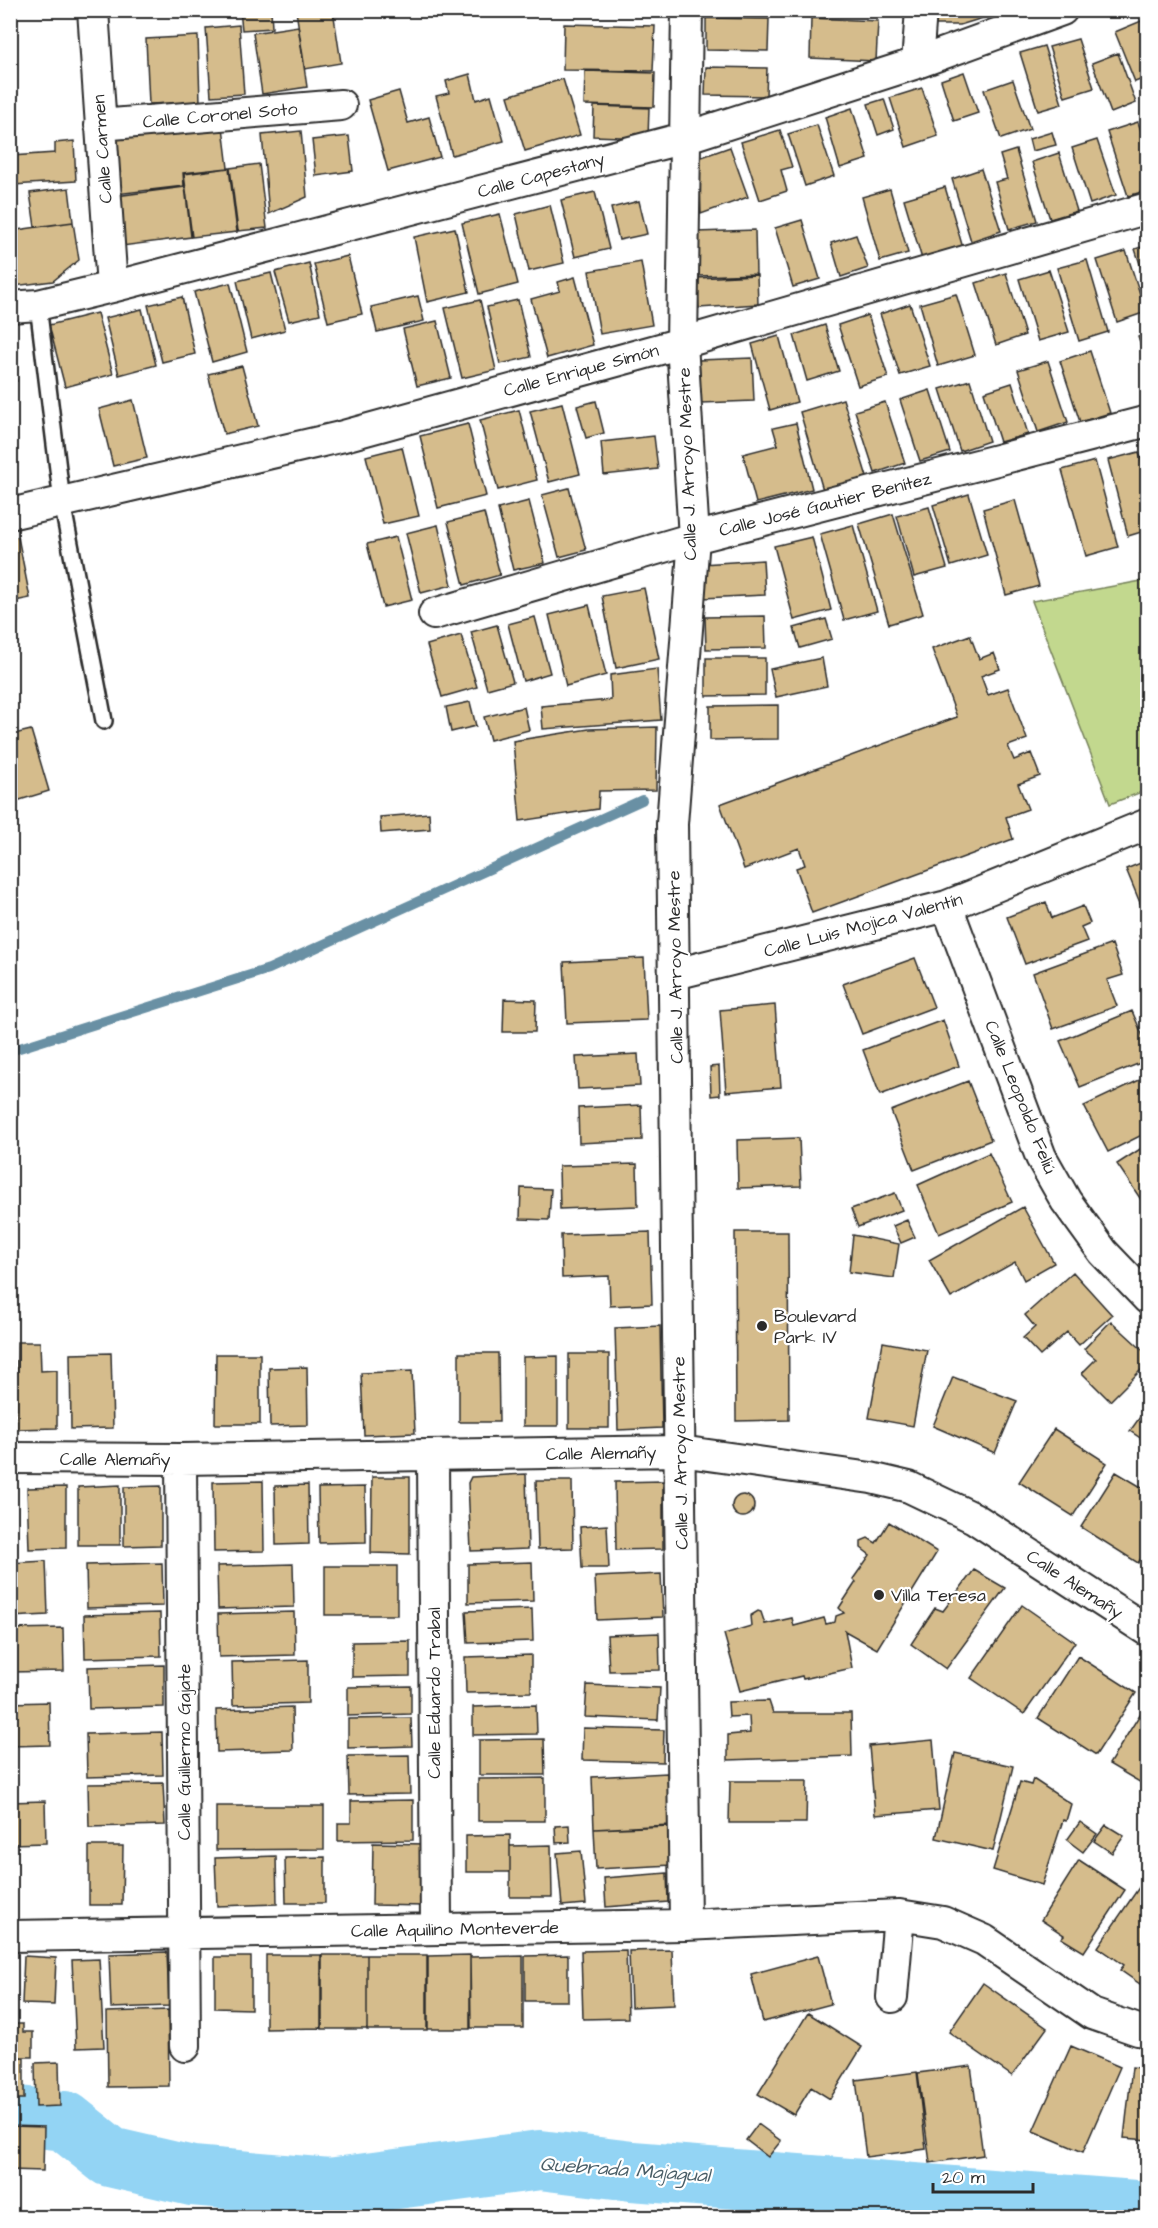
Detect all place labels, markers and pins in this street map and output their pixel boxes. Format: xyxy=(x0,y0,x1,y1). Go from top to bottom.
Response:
place label: Boulevard Park IV xyxy=(774,1304,856,1350)
marker: Boulevard Park IV xyxy=(755,1319,769,1333)
place label: Villa Teresa xyxy=(891,1583,986,1608)
marker: Villa Teresa xyxy=(872,1588,886,1602)

